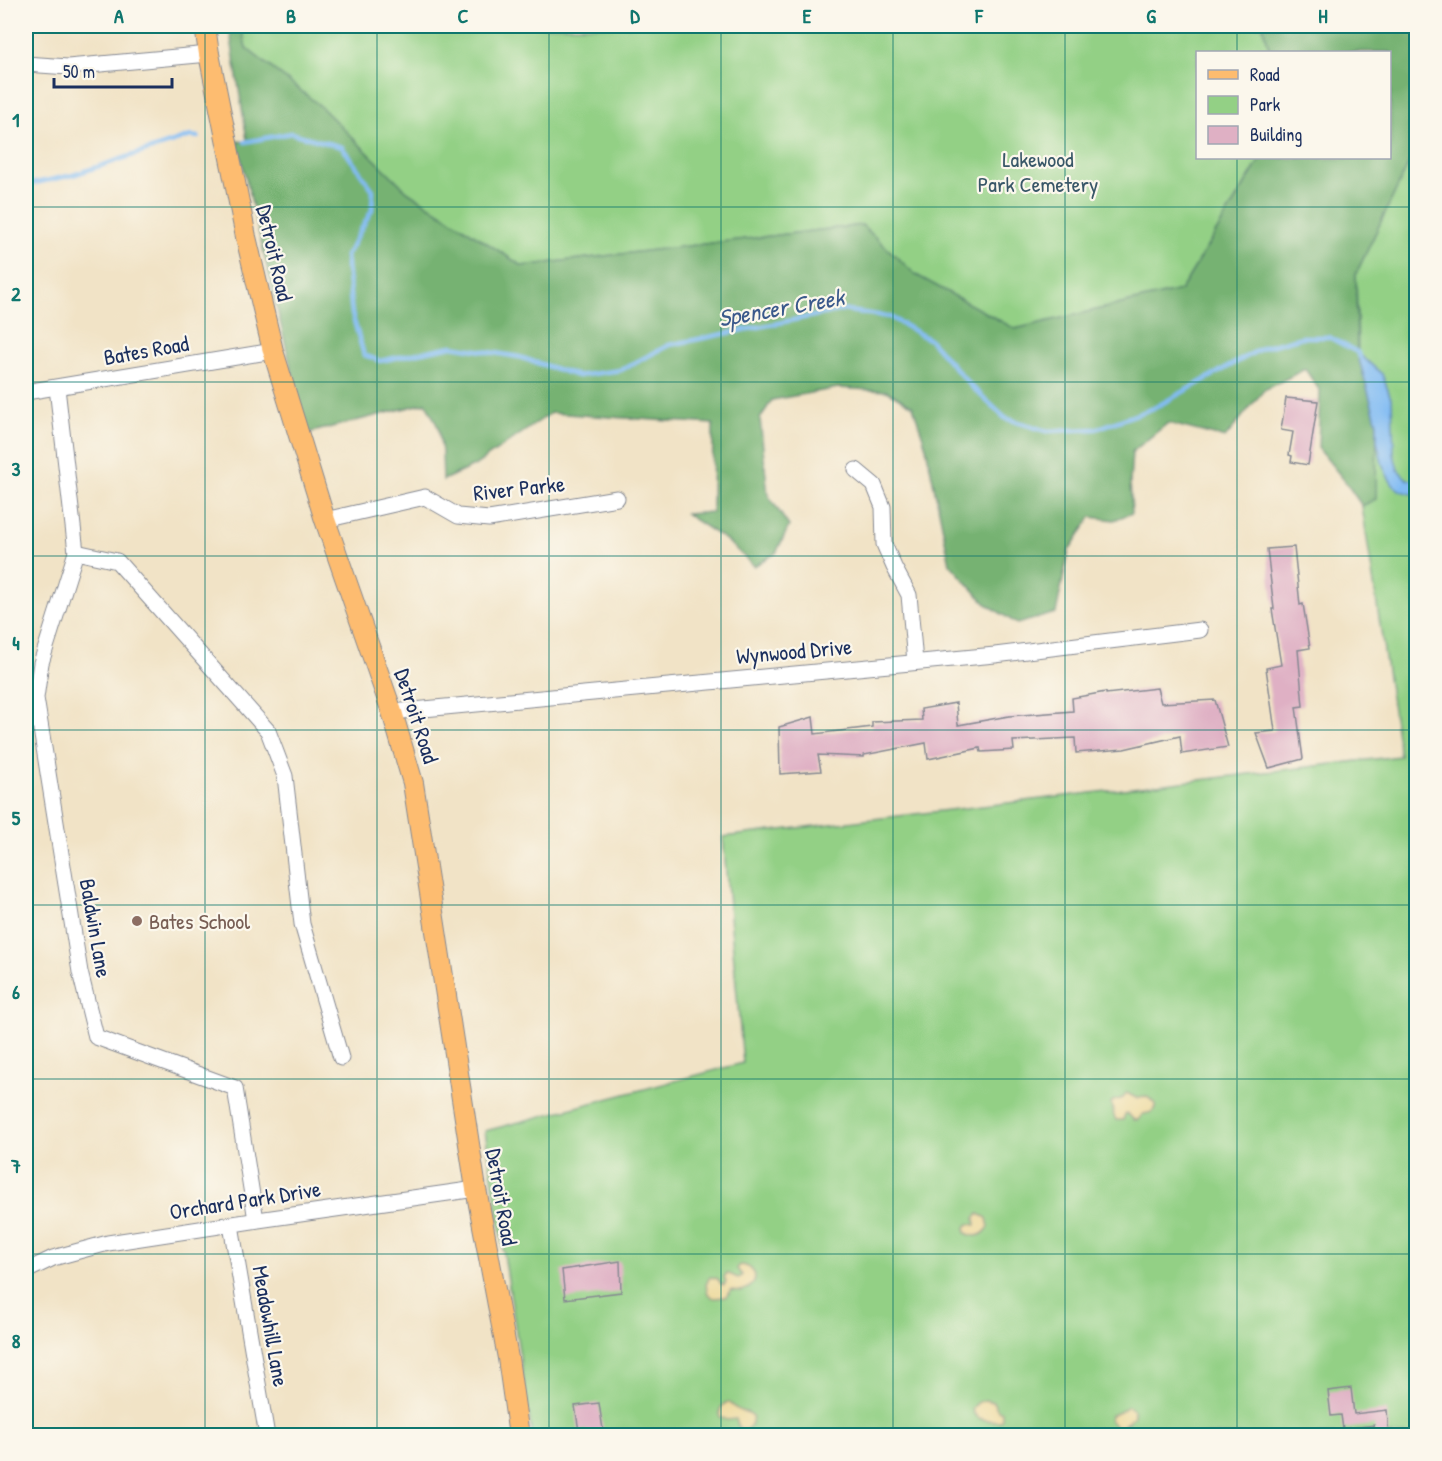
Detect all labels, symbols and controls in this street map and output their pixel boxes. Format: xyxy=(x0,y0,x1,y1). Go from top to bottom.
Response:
text: A xyxy=(114,2,124,29)
text: B xyxy=(286,2,296,29)
text: C xyxy=(458,2,469,29)
text: D xyxy=(630,2,640,29)
text: E xyxy=(803,2,812,29)
text: F xyxy=(974,2,984,29)
text: G xyxy=(1146,2,1156,29)
text: H xyxy=(1318,2,1328,29)
scale bar xyxy=(54,51,172,89)
legend xyxy=(1196,51,1391,159)
text: 50 m xyxy=(63,59,95,84)
text: Road xyxy=(1250,62,1280,87)
text: Park xyxy=(1250,92,1281,117)
text: 1 xyxy=(12,106,20,133)
text: Building xyxy=(1250,122,1302,147)
park label: Lakewood Park Cemetery xyxy=(978,144,1098,199)
street label: Detroit Road xyxy=(249,202,301,304)
text: 2 xyxy=(11,280,21,307)
water label: Spencer Creek xyxy=(716,280,848,335)
street label: Bates Road xyxy=(101,328,191,372)
text: 3 xyxy=(12,455,21,482)
street label: River Parke xyxy=(472,468,566,508)
text: 4 xyxy=(12,629,20,656)
street label: Wynwood Drive xyxy=(735,631,853,671)
street label: Detroit Road xyxy=(388,665,446,768)
text: 5 xyxy=(12,804,21,831)
street label: Baldwin Lane xyxy=(73,876,119,980)
place label: Bates School xyxy=(149,906,250,936)
marker: Bates School xyxy=(130,914,144,928)
text: 6 xyxy=(12,978,20,1005)
street label: Detroit Road xyxy=(479,1146,525,1248)
text: 7 xyxy=(10,1152,21,1179)
street label: Orchard Park Drive xyxy=(167,1173,323,1227)
street label: Meadowhill Lane xyxy=(246,1263,296,1389)
text: 8 xyxy=(12,1327,21,1354)

